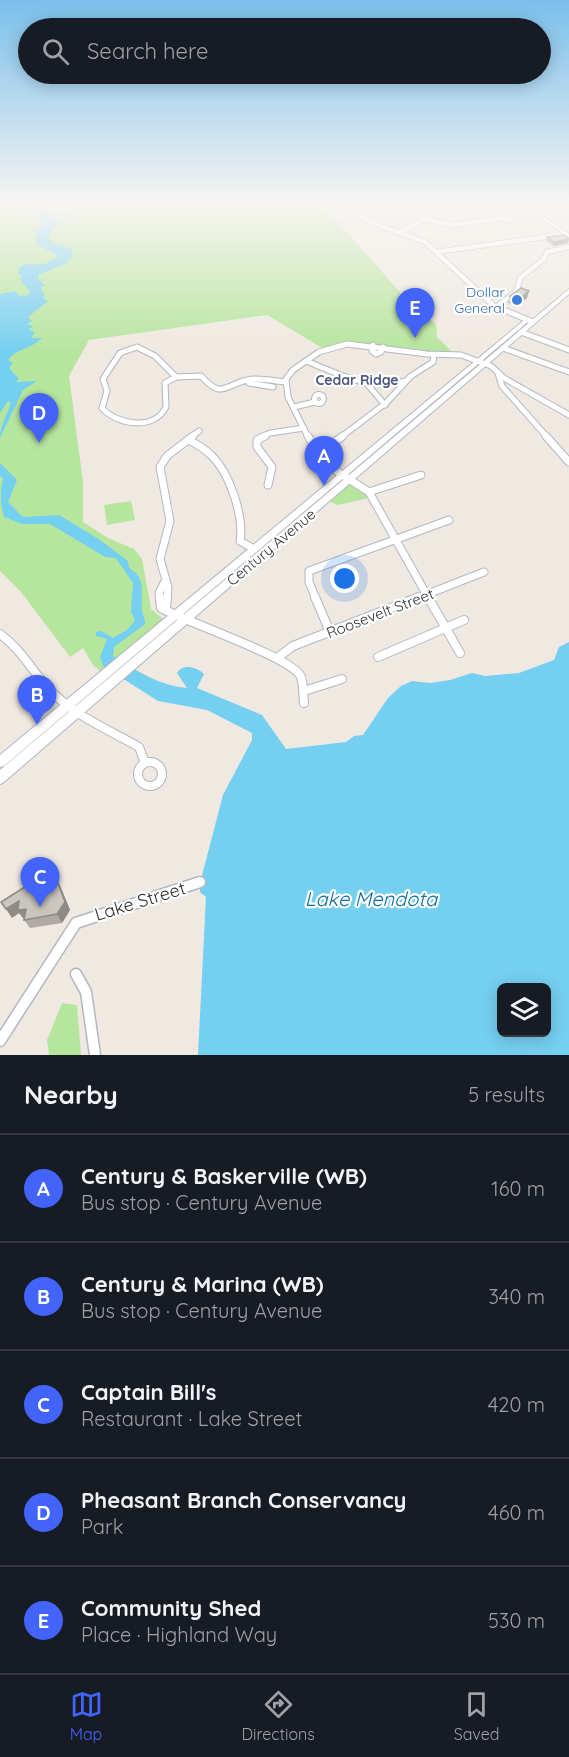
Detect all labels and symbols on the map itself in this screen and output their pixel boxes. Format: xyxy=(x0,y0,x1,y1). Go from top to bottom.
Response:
place label: Dollar General xyxy=(454,283,506,317)
pin: E xyxy=(396,288,434,338)
marker: Dollar General xyxy=(510,293,524,307)
district label: Cedar Ridge xyxy=(315,371,399,389)
pin: D xyxy=(20,394,58,443)
pin: A xyxy=(304,436,344,486)
street label: Century Avenue xyxy=(223,504,319,590)
your location xyxy=(330,564,359,593)
street label: Roosevelt Street xyxy=(324,584,436,642)
pin: B xyxy=(18,676,57,725)
pin: C xyxy=(20,858,60,907)
street label: Lake Street xyxy=(92,876,188,926)
water label: Lake Mendota xyxy=(305,886,439,911)

